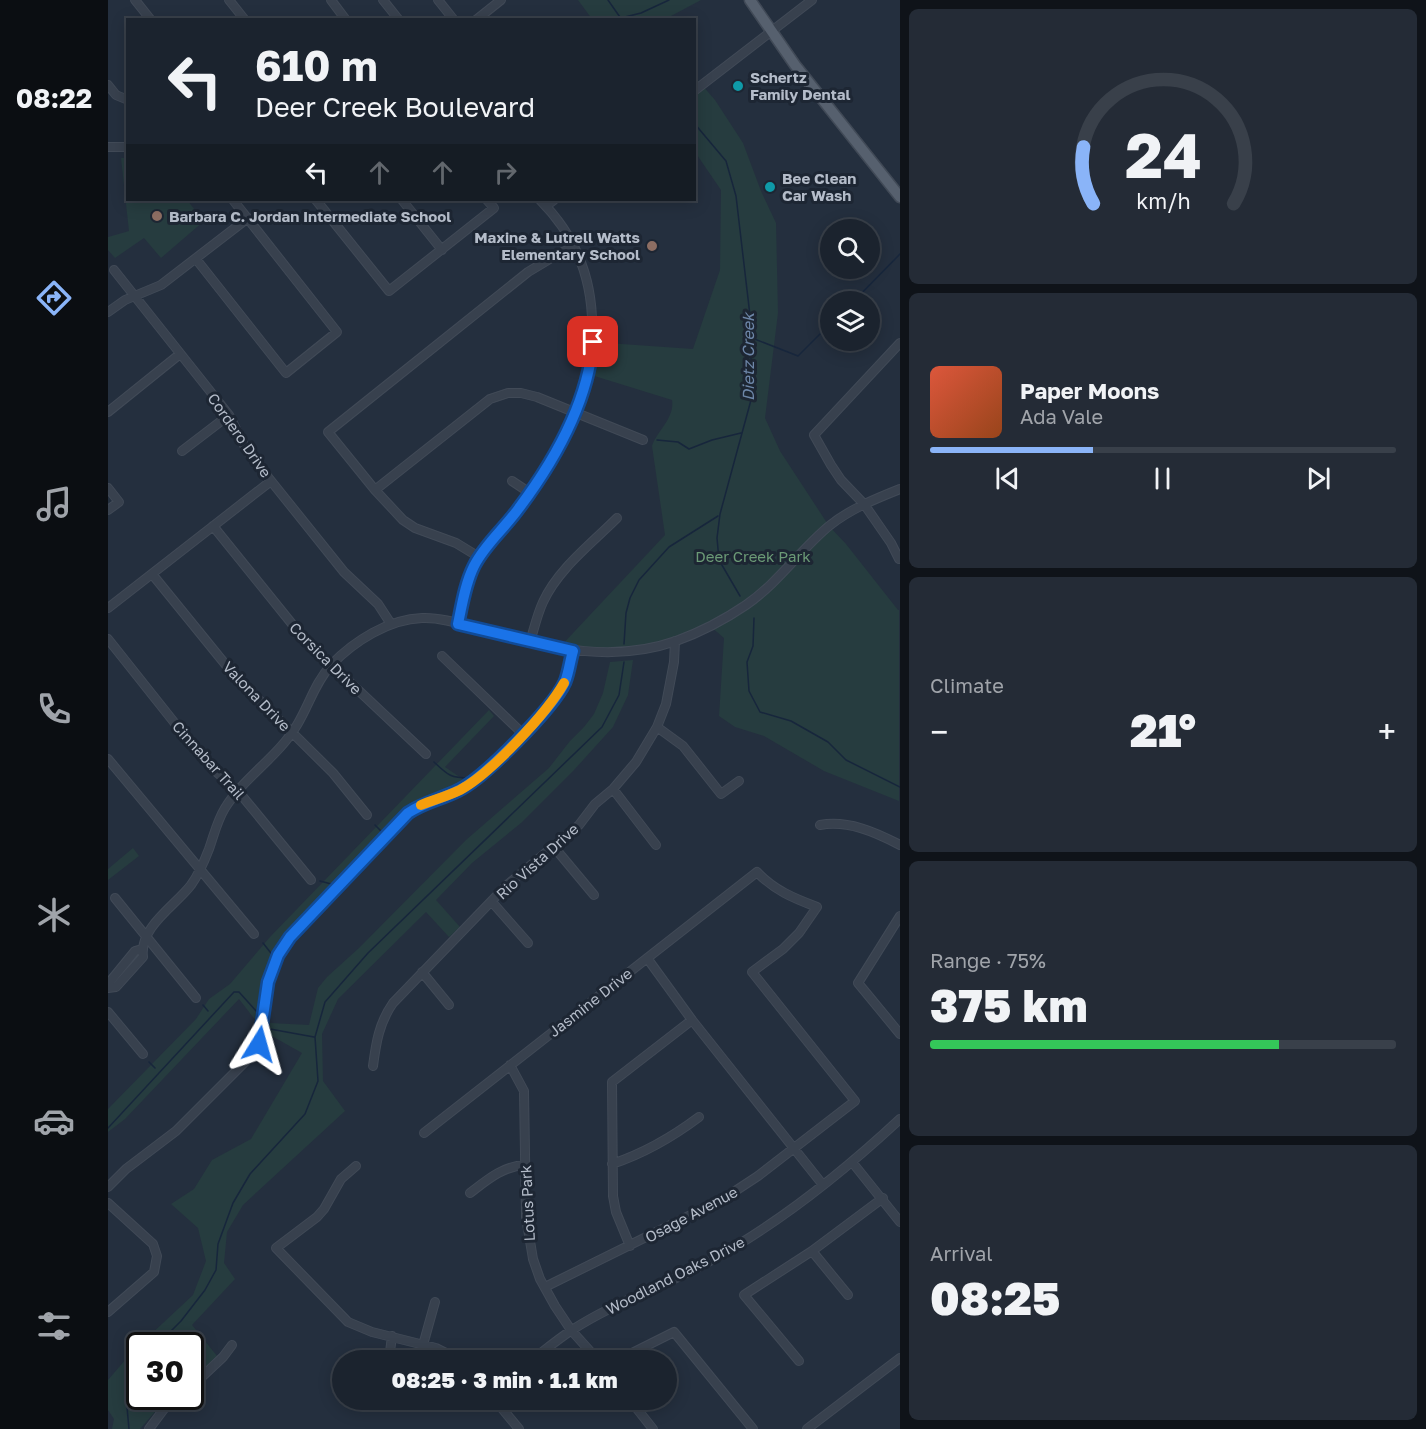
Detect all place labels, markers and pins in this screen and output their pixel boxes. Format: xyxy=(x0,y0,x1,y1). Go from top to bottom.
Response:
place label: Schertz Family Dental xyxy=(750,68,850,103)
marker: Schertz Family Dental xyxy=(731,79,745,93)
place label: Bee Clean Car Wash xyxy=(782,169,856,204)
marker: Bee Clean Car Wash xyxy=(763,180,777,194)
place label: Barbara C. Jordan Intermediate School xyxy=(169,207,451,225)
marker: Barbara C. Jordan Intermediate School xyxy=(150,209,164,223)
place label: Maxine & Lutrell Watts Elementary School xyxy=(474,228,640,263)
marker: Maxine & Lutrell Watts Elementary School xyxy=(645,239,659,253)
pin xyxy=(567,316,618,367)

